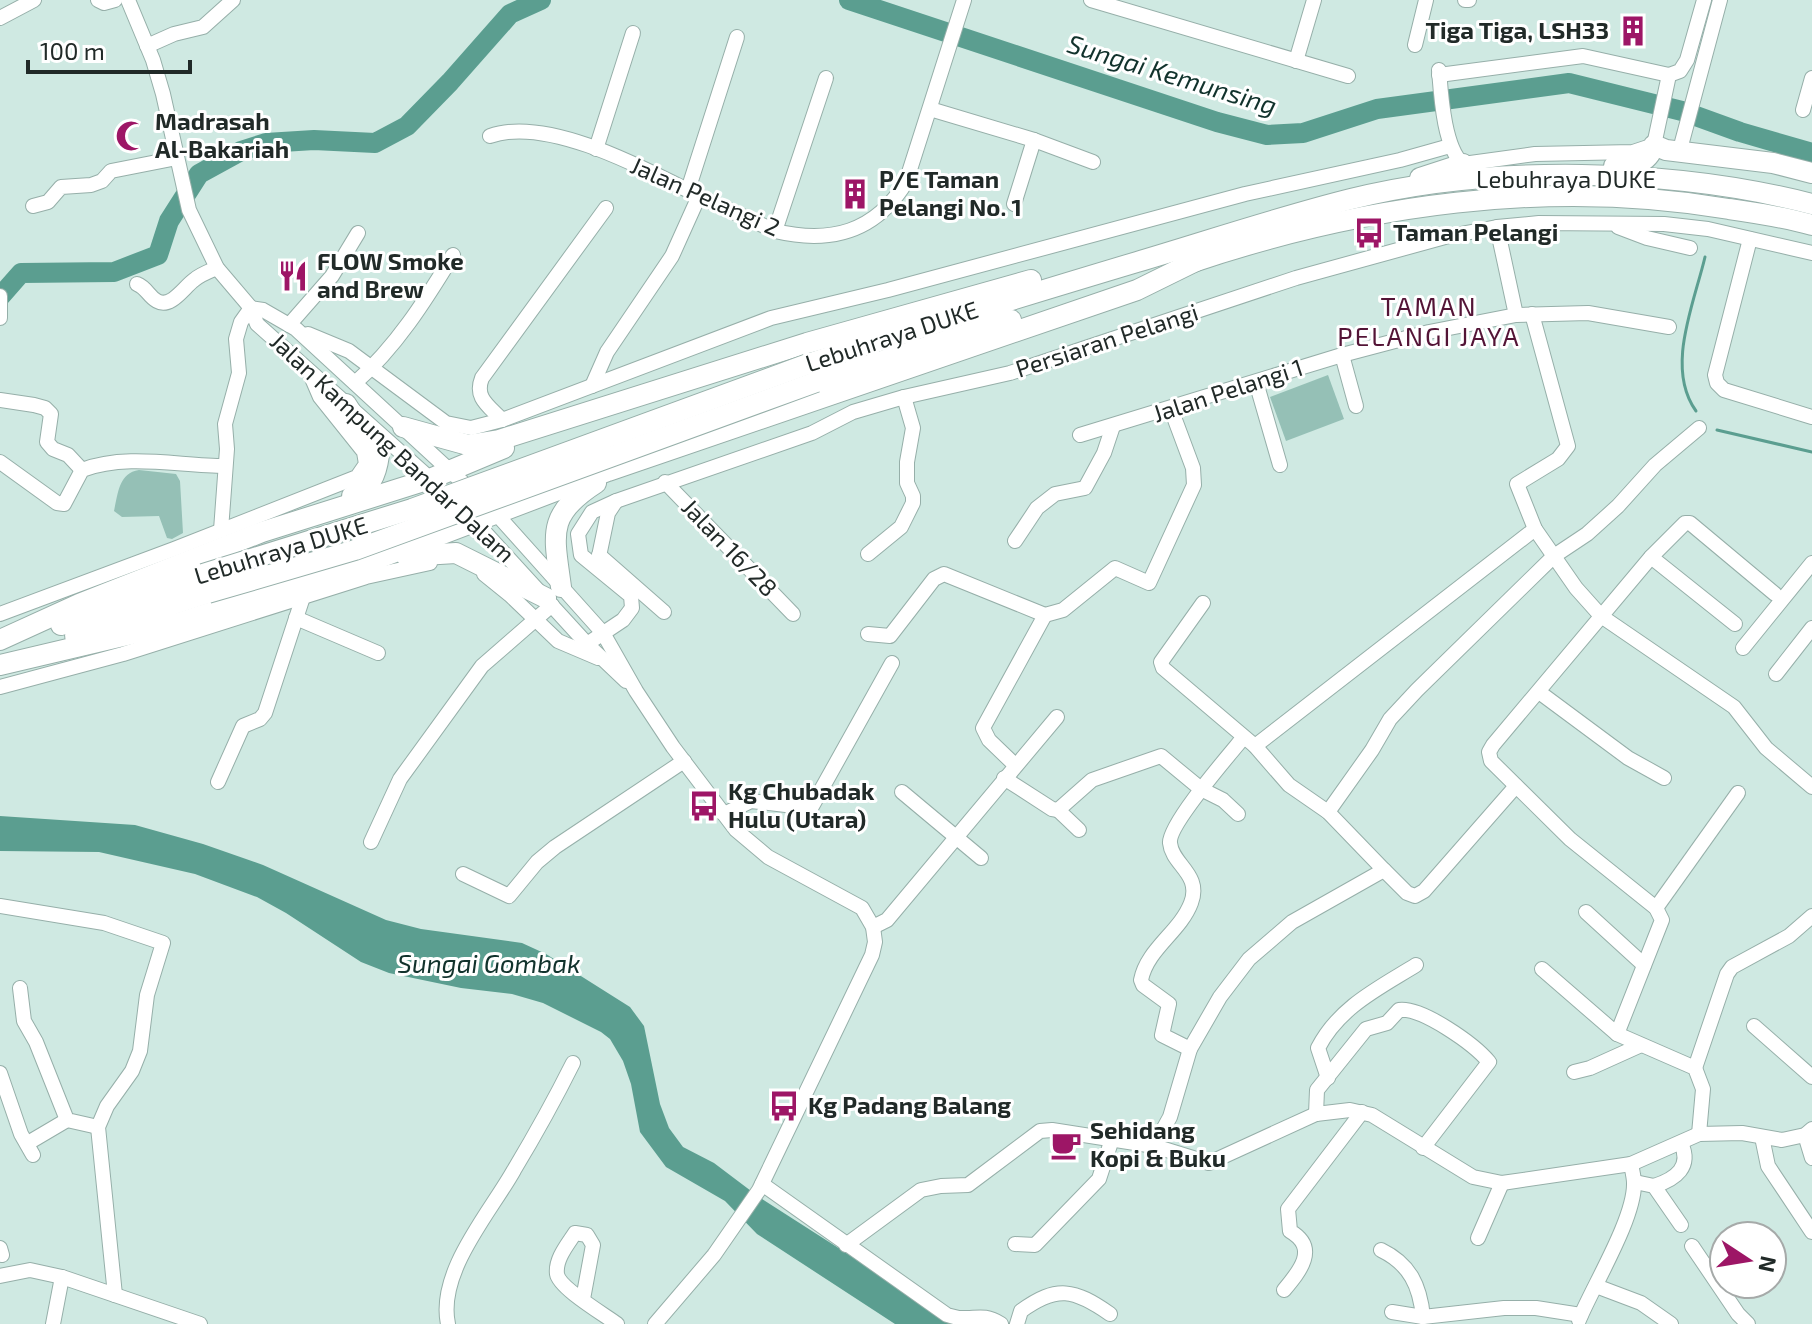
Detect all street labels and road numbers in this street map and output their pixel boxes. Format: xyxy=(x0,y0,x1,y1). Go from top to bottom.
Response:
street label: Jalan Pelangi 2 xyxy=(627,150,785,241)
street label: Lebuhraya DUKE xyxy=(1476,164,1656,193)
street label: Lebuhraya DUKE xyxy=(802,294,982,377)
street label: Persiaran Pelangi xyxy=(1011,296,1202,383)
street label: Jalan Kampung Bandar Dalam xyxy=(265,326,521,568)
street label: Jalan Pelangi 1 xyxy=(1149,352,1306,428)
street label: Jalan 16/28 xyxy=(676,492,784,602)
street label: Lebuhraya DUKE xyxy=(190,509,371,590)

